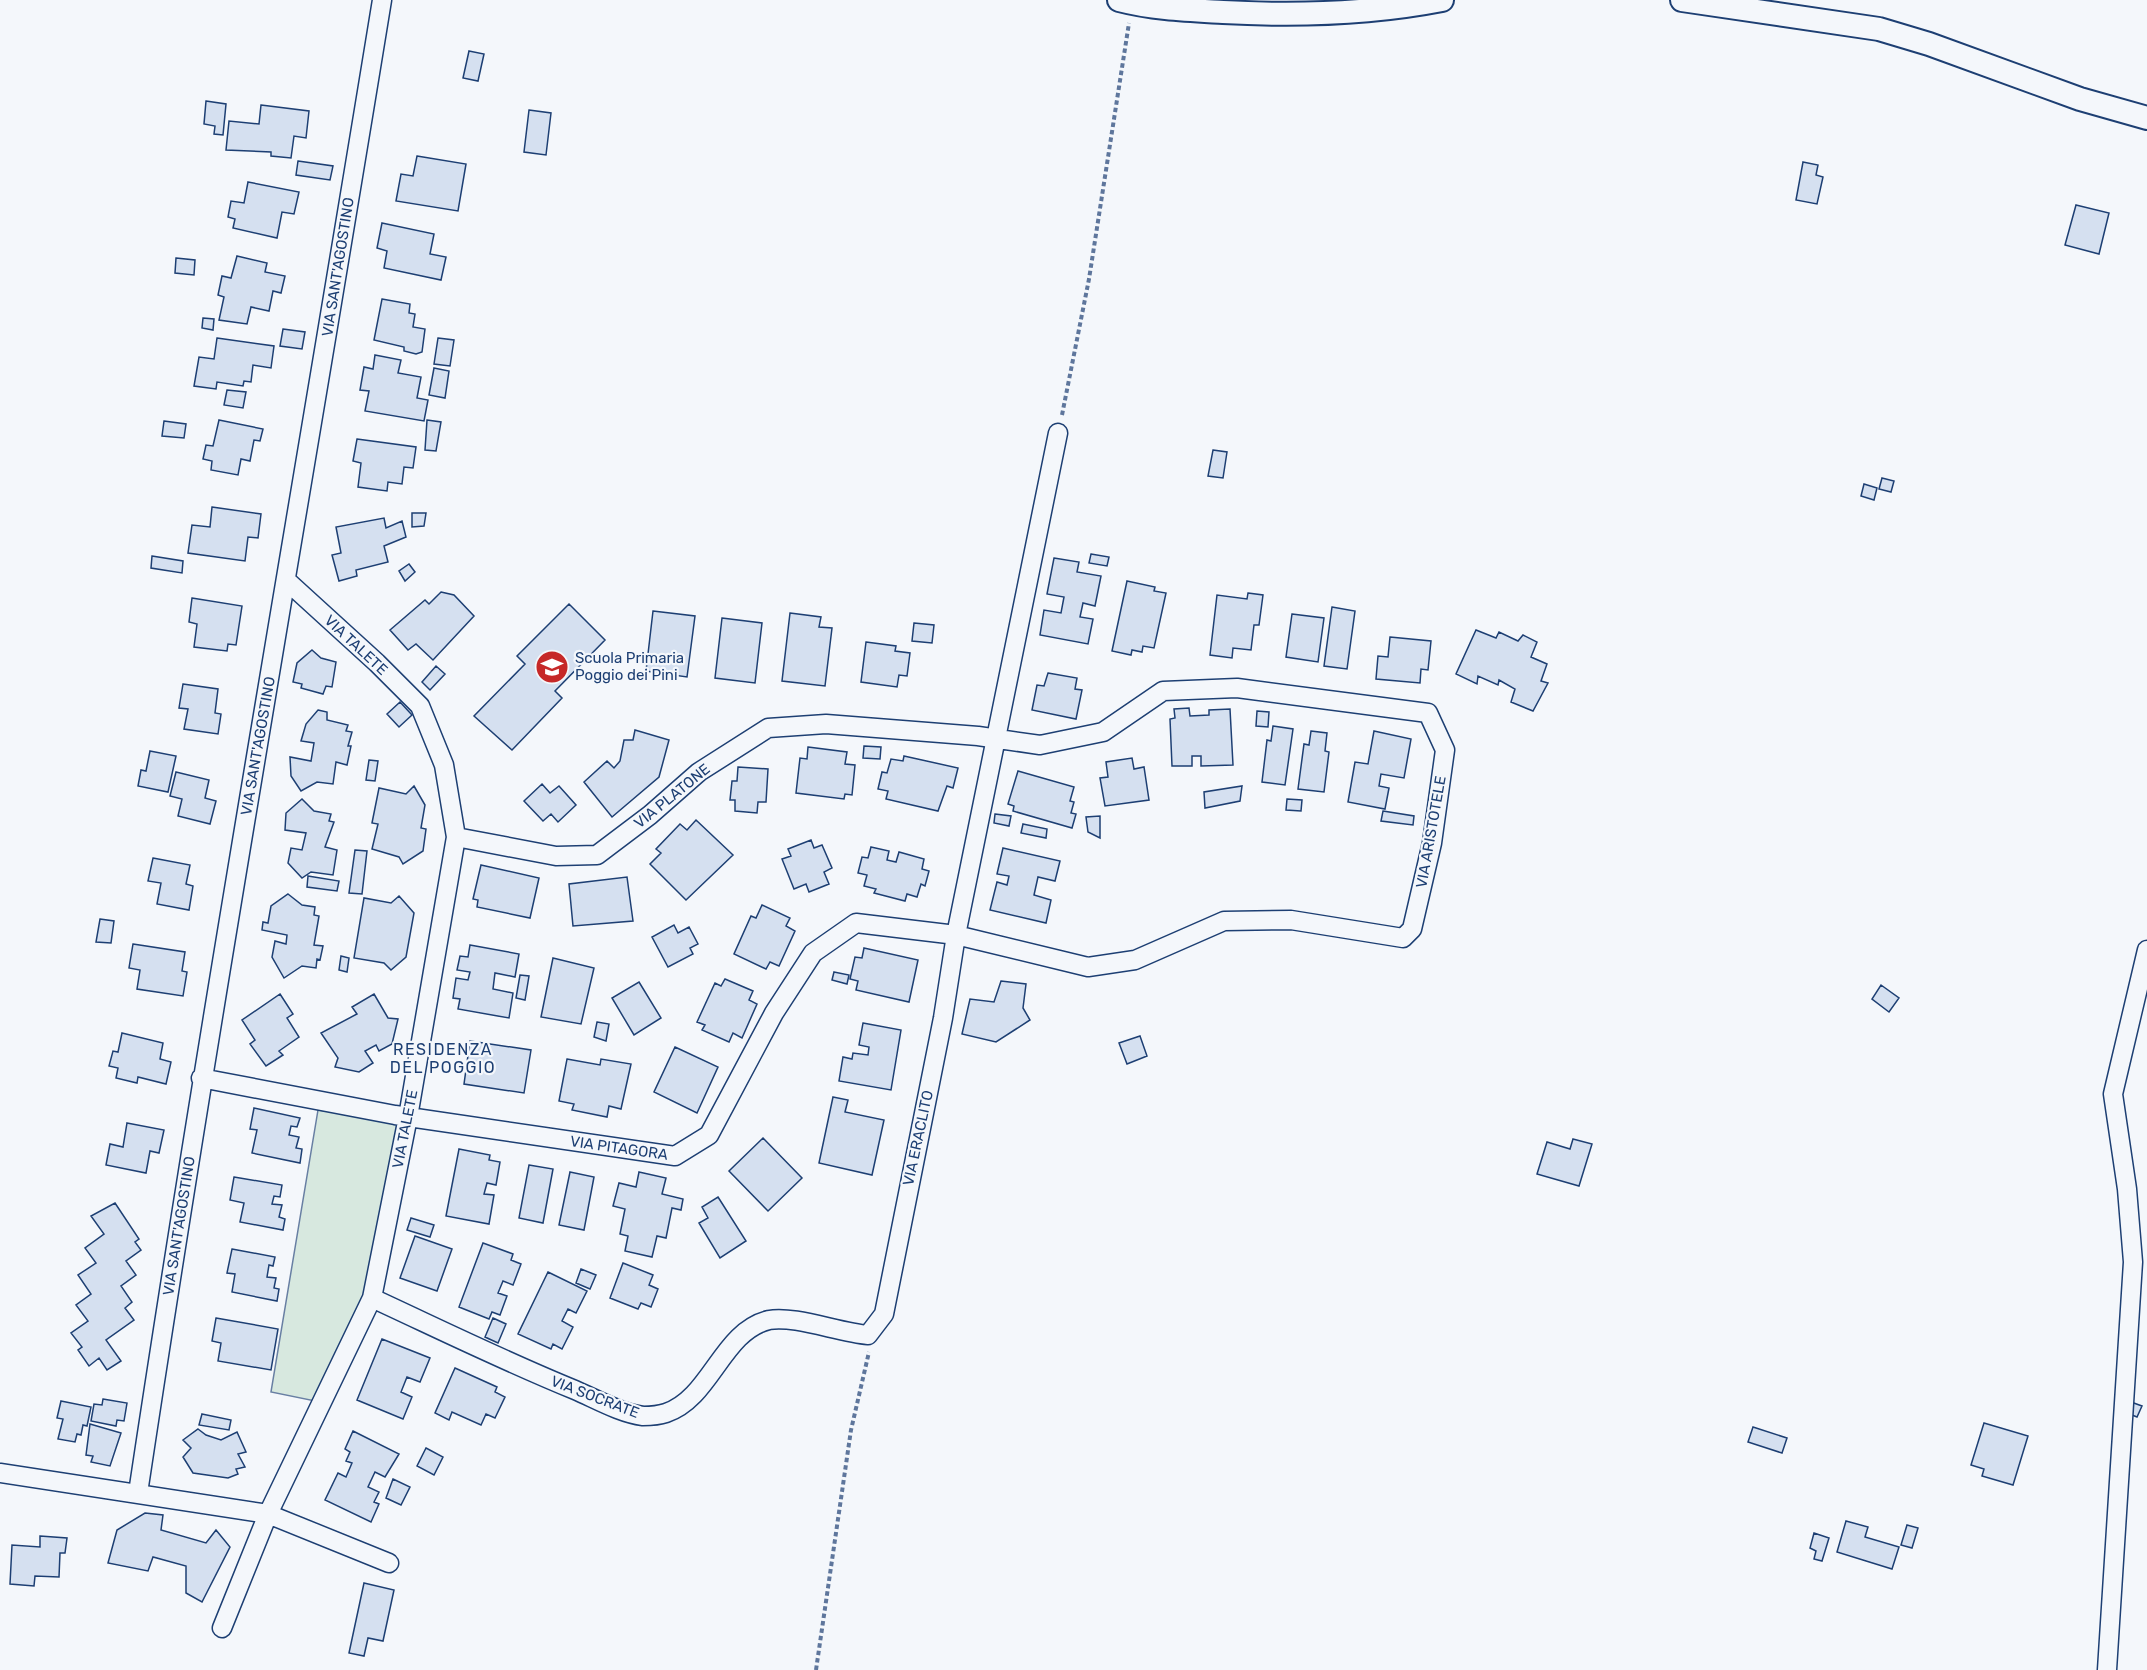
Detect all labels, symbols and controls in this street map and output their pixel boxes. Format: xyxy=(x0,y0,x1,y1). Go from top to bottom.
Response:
street label: VIA SANT'AGOSTINO xyxy=(318,196,358,338)
street label: VIA TALETE xyxy=(321,611,391,679)
school or university icon: Scuola Primaria Poggio dei Pini xyxy=(534,649,570,685)
place label: Scuola Primaria Poggio dei Pini xyxy=(575,649,684,684)
street label: VIA SANT'AGOSTINO xyxy=(237,675,279,817)
street label: VIA PLATONE xyxy=(630,760,714,832)
street label: VIA ARISTOTELE xyxy=(1412,774,1450,890)
district label: RESIDENZA DEL POGGIO xyxy=(390,1040,496,1077)
street label: VIA TALETE xyxy=(389,1088,421,1170)
street label: VIA ERACLITO xyxy=(899,1089,937,1187)
street label: VIA PITAGORA xyxy=(569,1132,669,1164)
street label: VIA SANT'AGOSTINO xyxy=(159,1155,199,1297)
street label: VIA SOCRATE xyxy=(548,1372,642,1422)

